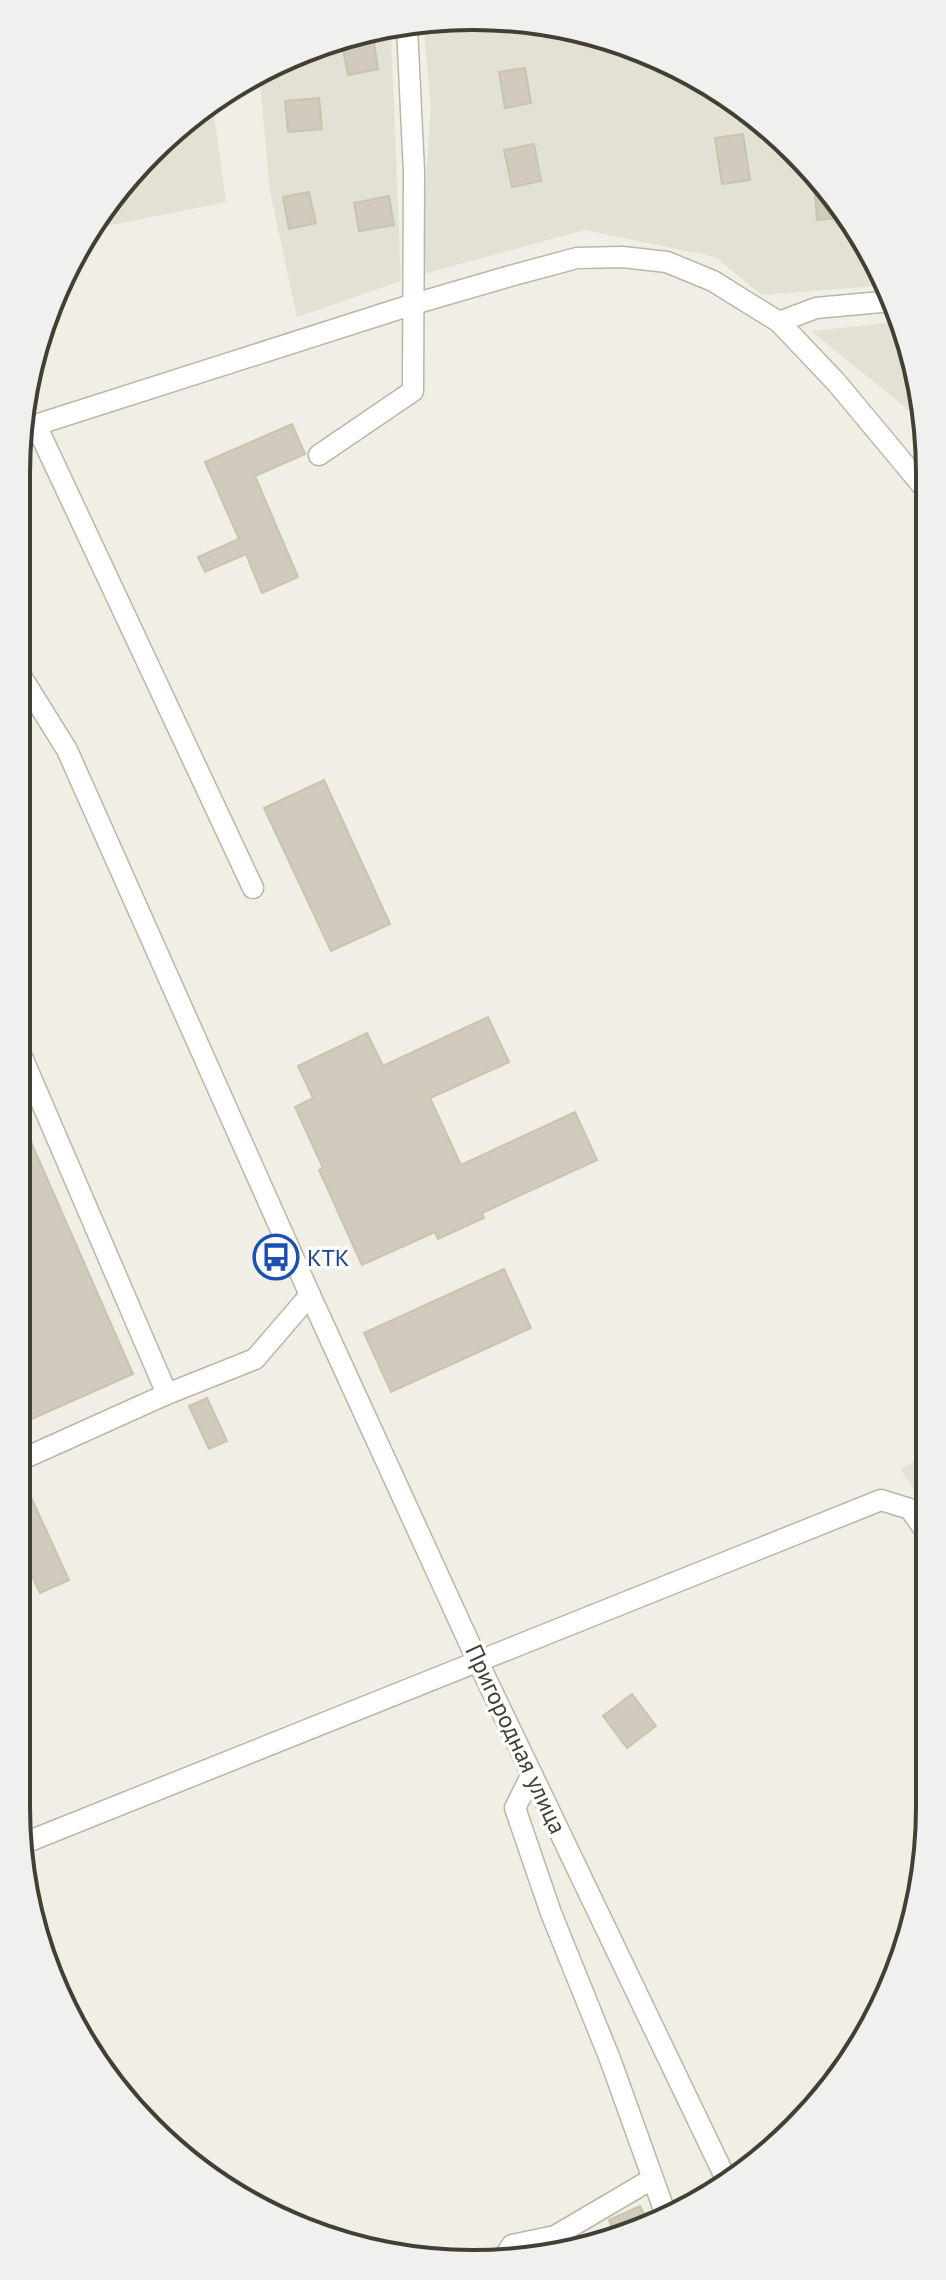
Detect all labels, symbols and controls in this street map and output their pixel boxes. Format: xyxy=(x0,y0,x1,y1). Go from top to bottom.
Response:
bus stop icon: КТК xyxy=(252,1233,300,1281)
place label: КТК xyxy=(307,1242,349,1273)
street label: Пригородная улица xyxy=(458,1639,574,1839)

